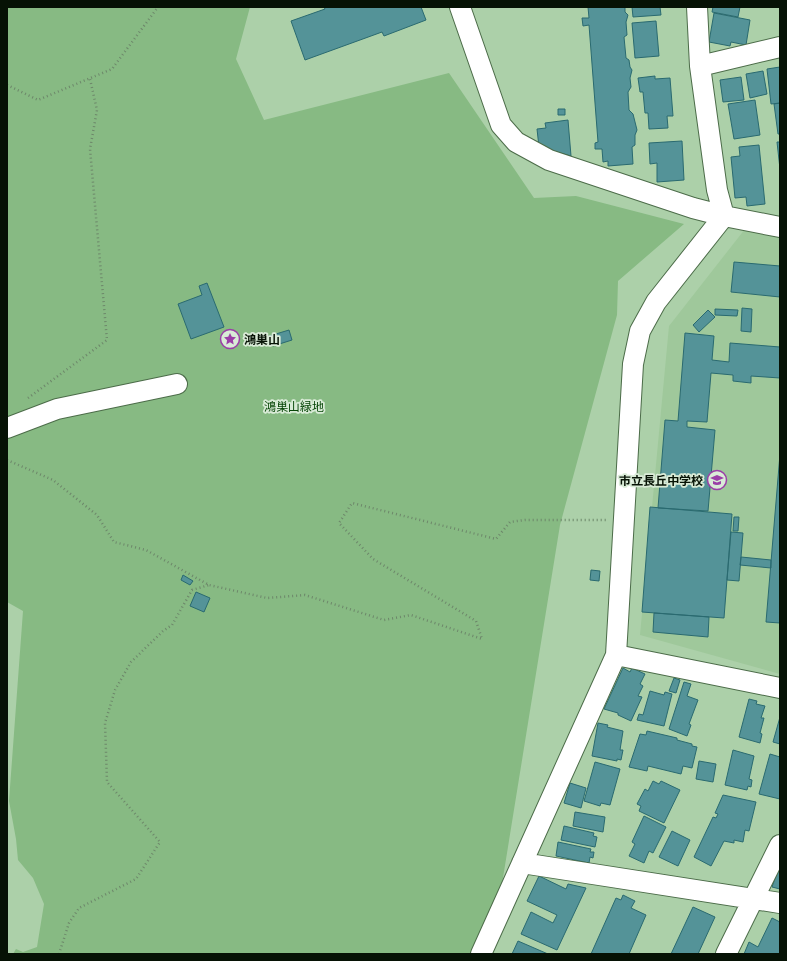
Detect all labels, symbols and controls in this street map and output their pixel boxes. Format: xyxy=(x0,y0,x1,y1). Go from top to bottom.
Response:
place icon: 鴻巣山 xyxy=(219,328,241,350)
place label: 鴻巣山 xyxy=(244,332,280,347)
park label: 鴻巣山緑地 xyxy=(264,399,324,414)
school or university icon: 市立長丘中学校 xyxy=(706,469,728,491)
place label: 市立長丘中学校 xyxy=(619,473,703,488)

